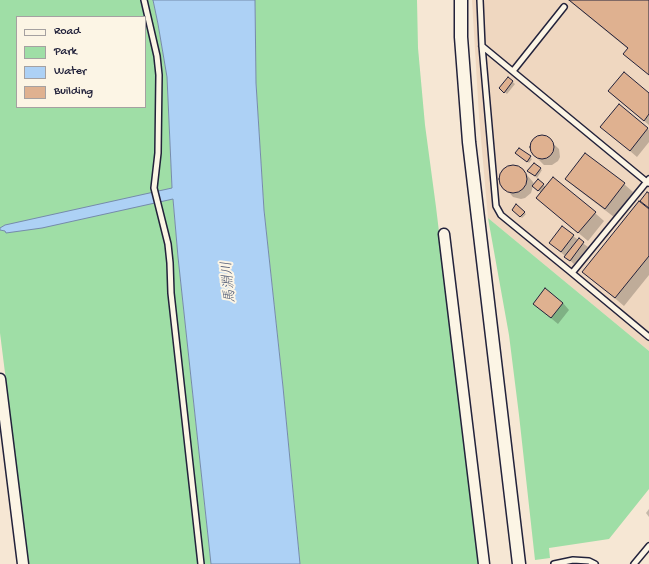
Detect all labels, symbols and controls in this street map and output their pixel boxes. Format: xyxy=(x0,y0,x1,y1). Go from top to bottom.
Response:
legend xyxy=(16,16,146,108)
text: Road xyxy=(54,25,80,39)
text: Park xyxy=(54,45,77,59)
text: Water xyxy=(54,65,86,79)
text: Building xyxy=(54,85,93,99)
water label: 馬淵川 xyxy=(219,260,241,304)

